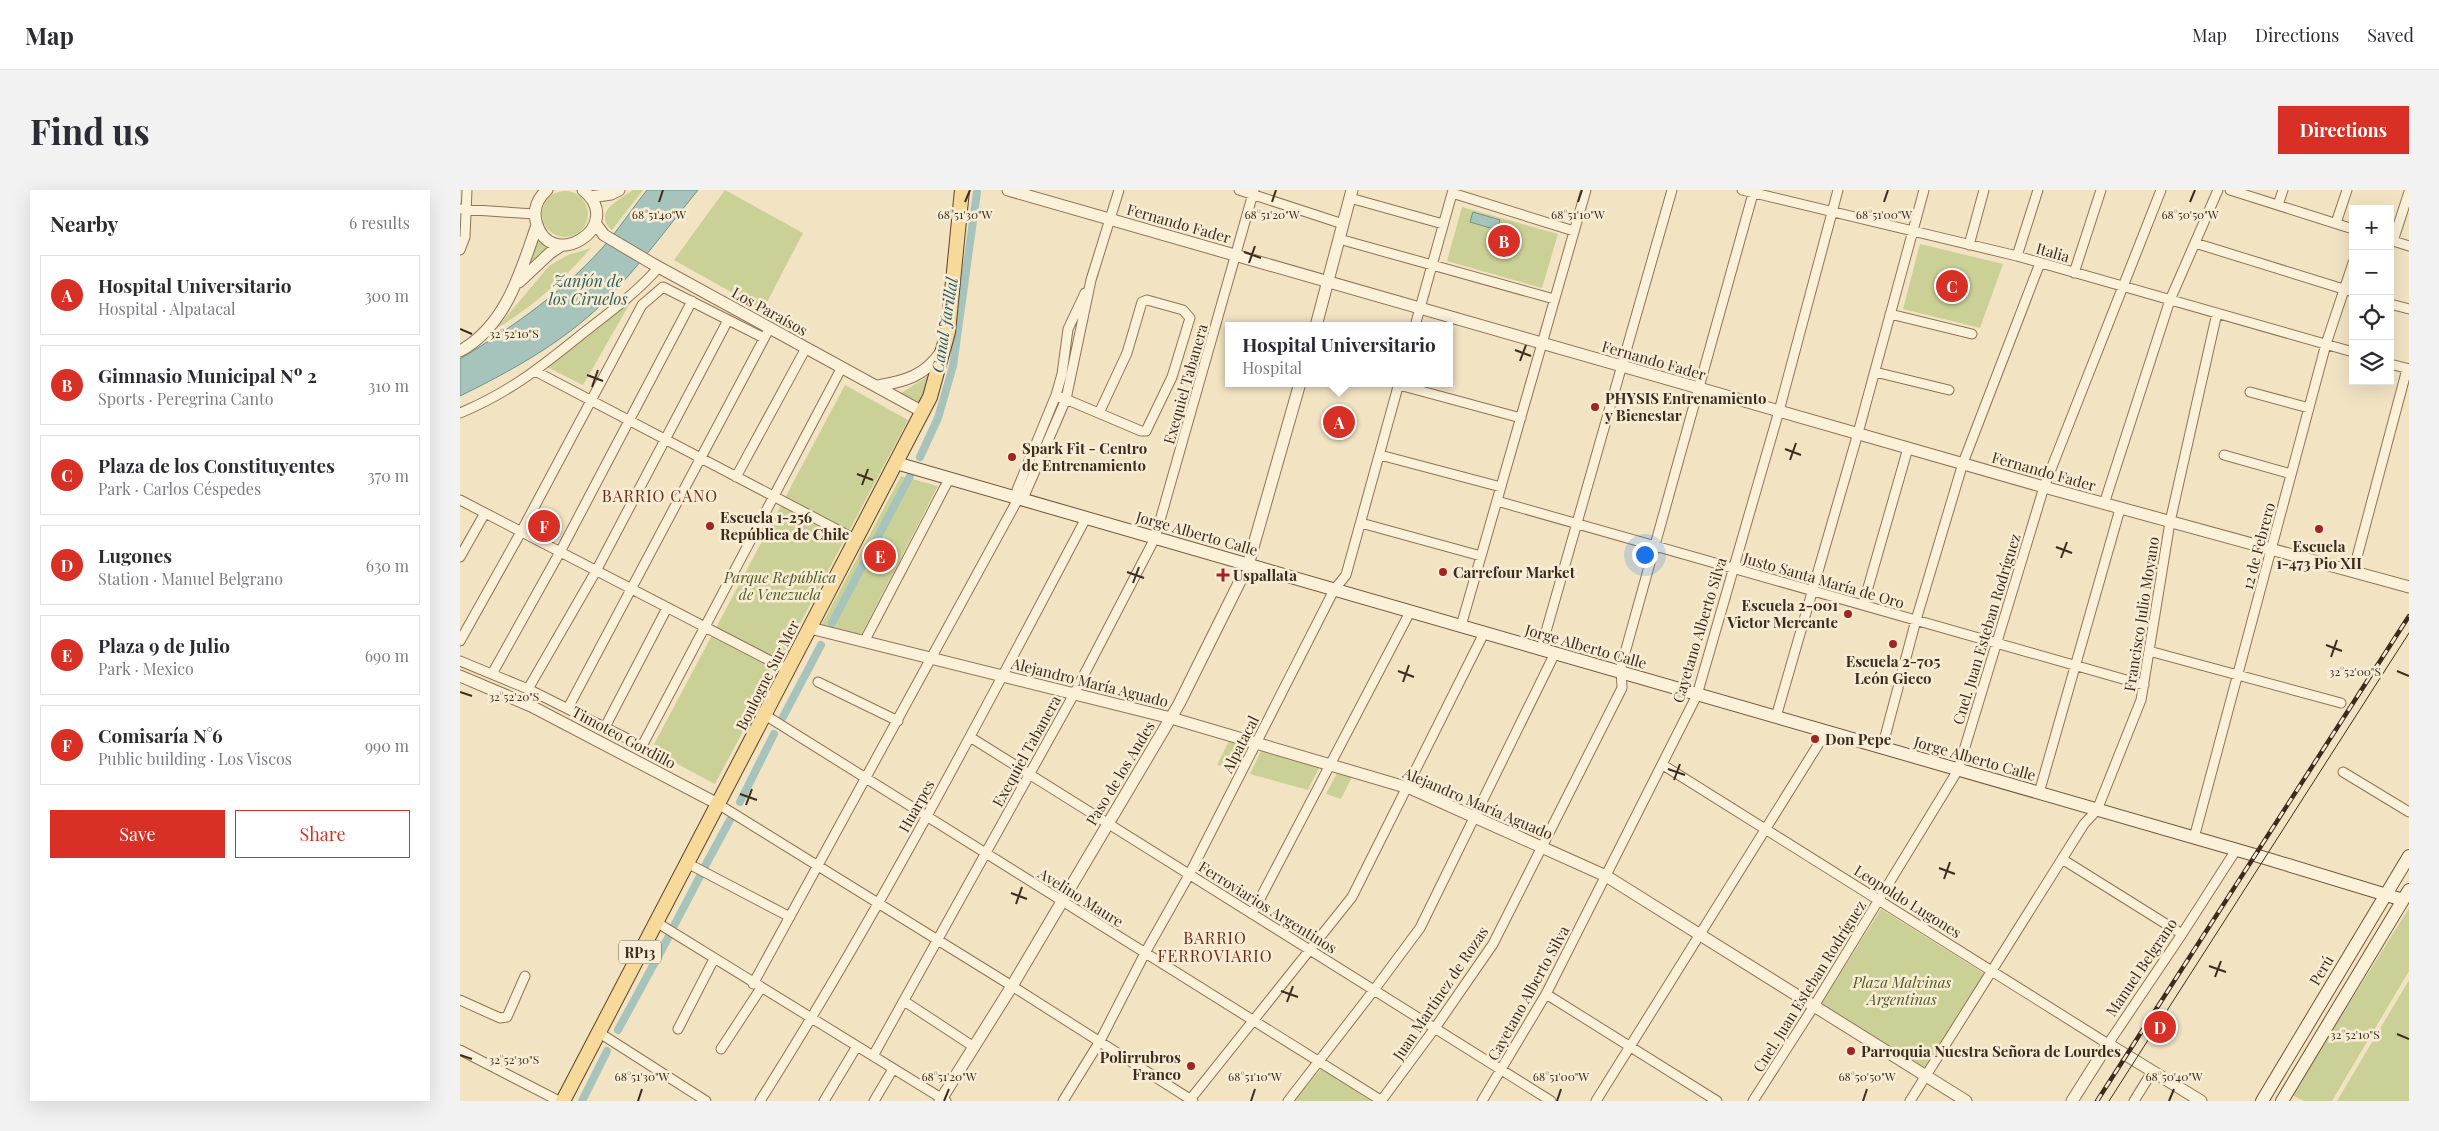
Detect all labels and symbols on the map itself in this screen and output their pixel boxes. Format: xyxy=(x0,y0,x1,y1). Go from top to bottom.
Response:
street label: Fernando Fader xyxy=(1125,199,1234,247)
text: 68°51'40"W xyxy=(632,206,686,222)
text: 68°51'30"W xyxy=(938,206,993,222)
text: 68°51'20"W xyxy=(1244,206,1300,222)
text: 68°51'10"W xyxy=(1551,206,1605,222)
text: 68°51'00"W xyxy=(1856,206,1912,222)
text: 68°50'50"W xyxy=(2161,206,2219,222)
pin: B xyxy=(1488,222,1520,260)
street label: Italia xyxy=(2034,238,2073,266)
pin: C xyxy=(1936,267,1968,305)
water label: Zanjón de los Ciruelos xyxy=(548,270,628,309)
water label: Canal Jarillal xyxy=(926,275,962,374)
street label: Los Paraísos xyxy=(729,282,811,340)
street label: Exequiel Tabanera xyxy=(1158,321,1212,446)
text: 32°52'10"S xyxy=(489,325,539,341)
street label: Fernando Fader xyxy=(1600,336,1709,384)
place label: PHYSIS Entrenamiento y Bienestar xyxy=(1604,388,1766,425)
marker: PHYSIS Entrenamiento y Bienestar xyxy=(1589,401,1601,413)
pin: A xyxy=(1323,403,1355,441)
place label: Spark Fit - Centro de Entrenamiento xyxy=(1022,438,1147,475)
street label: Fernando Fader xyxy=(1990,447,2099,495)
marker: Spark Fit - Centro de Entrenamiento xyxy=(1006,451,1018,463)
district label: BARRIO CANO xyxy=(602,485,718,506)
street label: 12 de Febrero xyxy=(2237,500,2279,592)
street label: Jorge Alberto Calle xyxy=(1133,506,1260,560)
pin: F xyxy=(528,507,560,545)
place label: Escuela 1-256 República de Chile xyxy=(720,507,850,544)
marker: Escuela 1-256 República de Chile xyxy=(704,520,716,532)
marker: Escuela 1-473 Pio XII xyxy=(2313,523,2325,535)
street label: Cnel. Juan Esteban Rodríguez xyxy=(1947,531,2025,727)
street label: Francisco Julio Moyano xyxy=(2119,535,2163,693)
place label: Escuela 1-473 Pio XII xyxy=(2276,536,2362,573)
pin: E xyxy=(864,537,896,575)
your location xyxy=(1632,542,1658,568)
street label: Justo Santa María de Oro xyxy=(1740,547,1907,613)
street label: Cayetano Alberto Silva xyxy=(1667,554,1731,705)
place label: Carrefour Market xyxy=(1453,562,1576,582)
place label: Uspallata xyxy=(1233,565,1297,585)
marker: Carrefour Market xyxy=(1437,566,1449,578)
park label: Parque República de Venezuela xyxy=(723,567,836,604)
marker: Uspallata xyxy=(1217,569,1229,581)
place label: Escuela 2-001 Victor Mercante xyxy=(1726,595,1838,632)
marker: Escuela 2-001 Victor Mercante xyxy=(1842,608,1854,620)
street label: Boulogne Sur Mer xyxy=(731,616,803,733)
street label: Jorge Alberto Calle xyxy=(1522,619,1649,673)
marker: Escuela 2-705 León Gieco xyxy=(1887,638,1899,650)
place label: Escuela 2-705 León Gieco xyxy=(1846,651,1940,688)
street label: Alejandro María Aguado xyxy=(1008,653,1171,711)
text: 32°52'00"S xyxy=(2329,663,2381,679)
text: 32°52'20"S xyxy=(489,688,539,704)
street label: Exequiel Tabanera xyxy=(987,691,1065,810)
street label: Timoteo Gordillo xyxy=(569,701,679,773)
street label: Alpatacal xyxy=(1217,712,1263,777)
street label: Paso de los Andes xyxy=(1081,717,1159,829)
place label: Don Pepe xyxy=(1825,729,1892,749)
street label: Jorge Alberto Calle xyxy=(1911,731,2038,785)
marker: Don Pepe xyxy=(1809,733,1821,745)
street label: Alejandro María Aguado xyxy=(1399,762,1556,844)
street label: Huarpes xyxy=(893,776,939,836)
street label: Ferroviarios Argentinos xyxy=(1195,856,1341,958)
street label: Leopoldo Lugones xyxy=(1851,860,1965,942)
street label: Avelino Maure xyxy=(1034,862,1127,931)
street label: Cnel. Juan Esteban Rodríguez xyxy=(1748,896,1870,1076)
street label: Manuel Belgrano xyxy=(2101,914,2181,1020)
street label: Juan Martínez de Rozas xyxy=(1387,922,1492,1065)
street label: Cayetano Alberto Silva xyxy=(1483,922,1574,1064)
district label: BARRIO FERROVIARIO xyxy=(1157,927,1273,966)
road number: RP13 xyxy=(619,940,661,964)
street label: Perú xyxy=(2304,951,2338,989)
park label: Plaza Malvinas Argentinas xyxy=(1852,972,1952,1009)
pin: D xyxy=(2144,1008,2176,1046)
text: 32°52'10"S xyxy=(2330,1026,2380,1042)
place label: Parroquia Nuestra Señora de Lourdes xyxy=(1861,1041,2121,1061)
marker: Parroquia Nuestra Señora de Lourdes xyxy=(1845,1045,1857,1057)
place label: Polirrubros Franco xyxy=(1100,1047,1181,1084)
text: 32°52'30"S xyxy=(489,1051,539,1067)
marker: Polirrubros Franco xyxy=(1185,1060,1197,1072)
text: 68°51'30"W xyxy=(615,1068,670,1084)
text: 68°51'20"W xyxy=(921,1068,977,1084)
text: 68°51'10"W xyxy=(1228,1068,1282,1084)
text: 68°51'00"W xyxy=(1533,1068,1589,1084)
text: 68°50'50"W xyxy=(1838,1068,1896,1084)
text: 68°50'40"W xyxy=(2145,1068,2203,1084)

